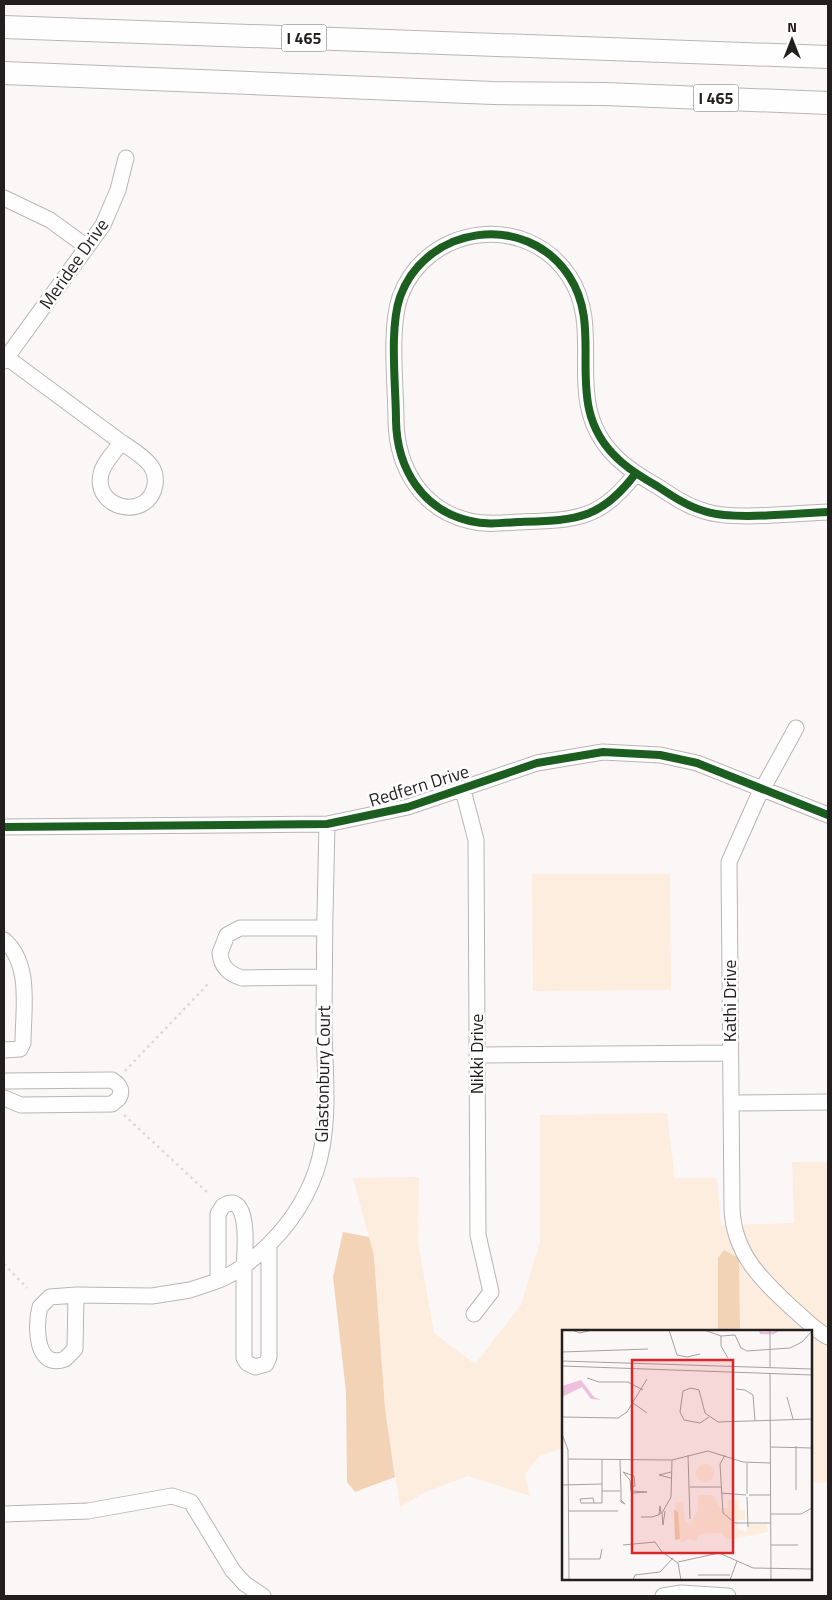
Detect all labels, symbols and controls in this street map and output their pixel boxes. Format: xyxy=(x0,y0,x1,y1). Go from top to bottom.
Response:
north arrow xyxy=(767,15,817,65)
text: N xyxy=(787,16,797,37)
road number: I 465 xyxy=(282,24,326,52)
road number: I 465 xyxy=(694,85,738,112)
street label: Meridee Drive xyxy=(32,213,115,315)
street label: Redfern Drive xyxy=(365,757,472,814)
street label: Kathi Drive xyxy=(716,960,743,1042)
street label: Glastonbury Court xyxy=(308,1004,337,1143)
street label: Nikki Drive xyxy=(463,1014,490,1094)
inset map xyxy=(562,1330,812,1580)

